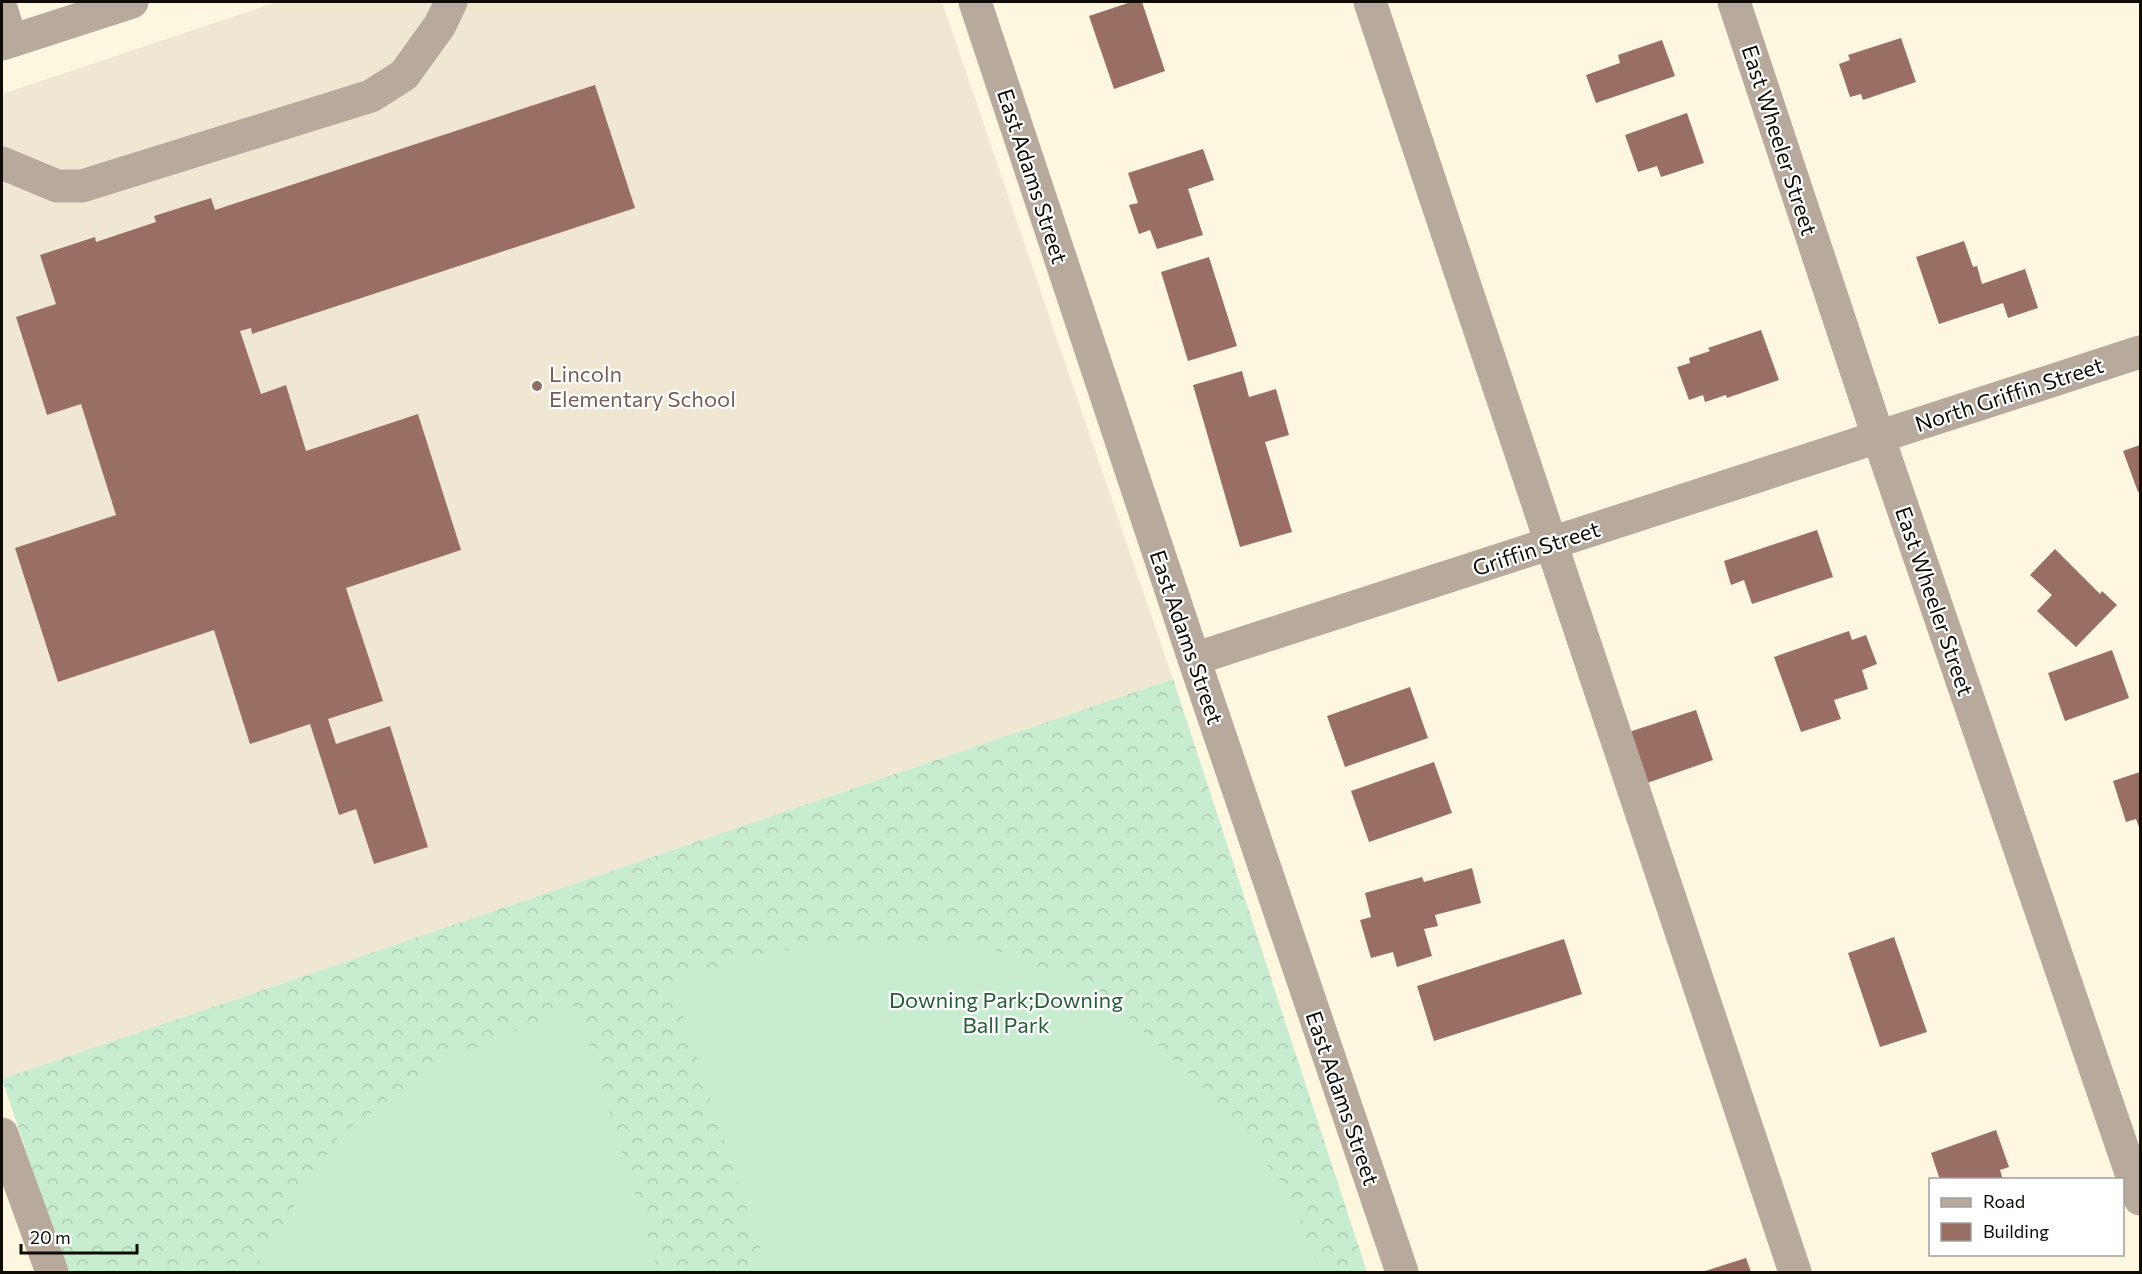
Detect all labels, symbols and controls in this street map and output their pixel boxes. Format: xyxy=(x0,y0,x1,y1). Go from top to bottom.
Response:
street label: East Wheeler Street xyxy=(1737,41,1823,239)
street label: East Adams Street xyxy=(992,85,1074,267)
street label: North Griffin Street xyxy=(1911,351,2107,437)
place label: Lincoln Elementary School xyxy=(549,360,736,412)
marker: Lincoln Elementary School xyxy=(530,379,544,393)
street label: East Wheeler Street xyxy=(1890,503,1980,699)
street label: Griffin Street xyxy=(1469,515,1603,581)
street label: East Adams Street xyxy=(1145,546,1229,728)
park label: Downing Park;Downing Ball Park xyxy=(889,986,1123,1038)
street label: East Adams Street xyxy=(1301,1007,1385,1189)
legend xyxy=(1929,1178,2124,1256)
text: Road xyxy=(1983,1190,2025,1212)
scale bar xyxy=(21,1217,136,1255)
text: Building xyxy=(1983,1220,2049,1242)
text: 20 m xyxy=(30,1226,71,1248)

